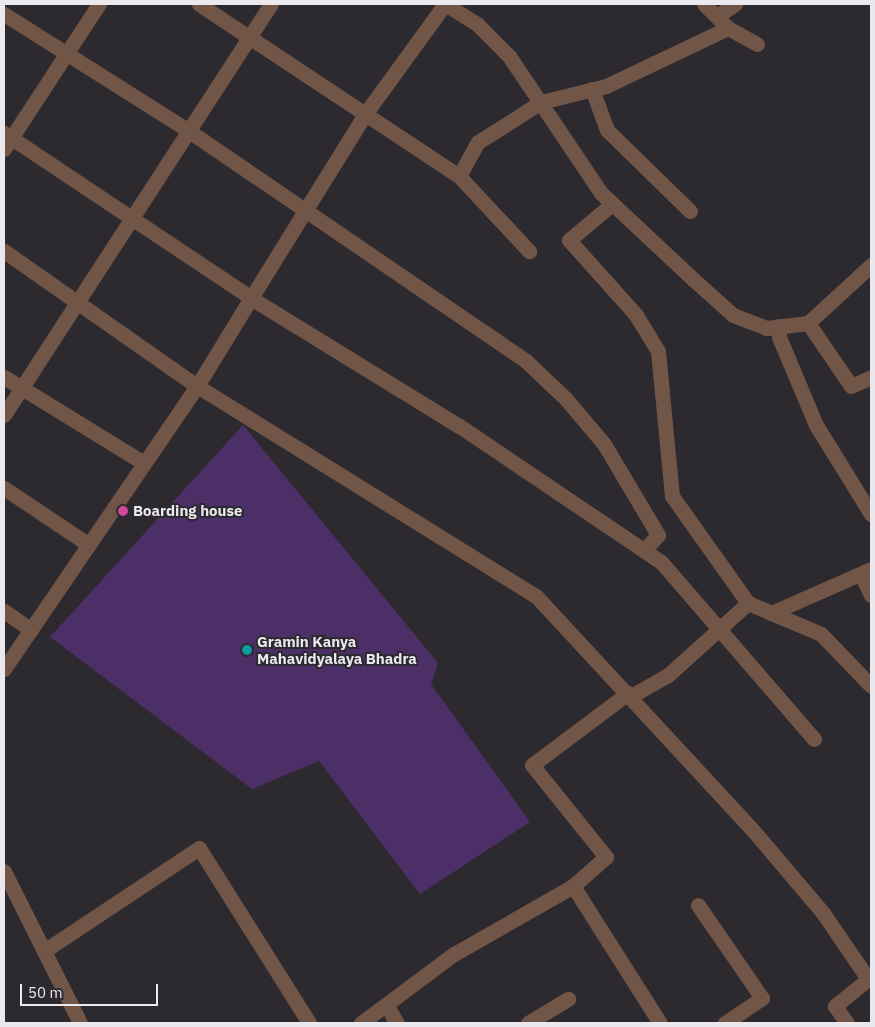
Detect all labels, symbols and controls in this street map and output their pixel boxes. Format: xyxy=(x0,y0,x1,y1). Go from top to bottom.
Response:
place label: Boarding house xyxy=(133,502,242,520)
marker: Boarding house xyxy=(117,505,129,517)
place label: Gramin Kanya Mahavidyalaya Bhadra xyxy=(257,632,417,667)
marker: Gramin Kanya Mahavidyalaya Bhadra xyxy=(241,644,253,656)
scale bar xyxy=(22,974,160,1006)
text: 50 m xyxy=(28,983,63,1002)

